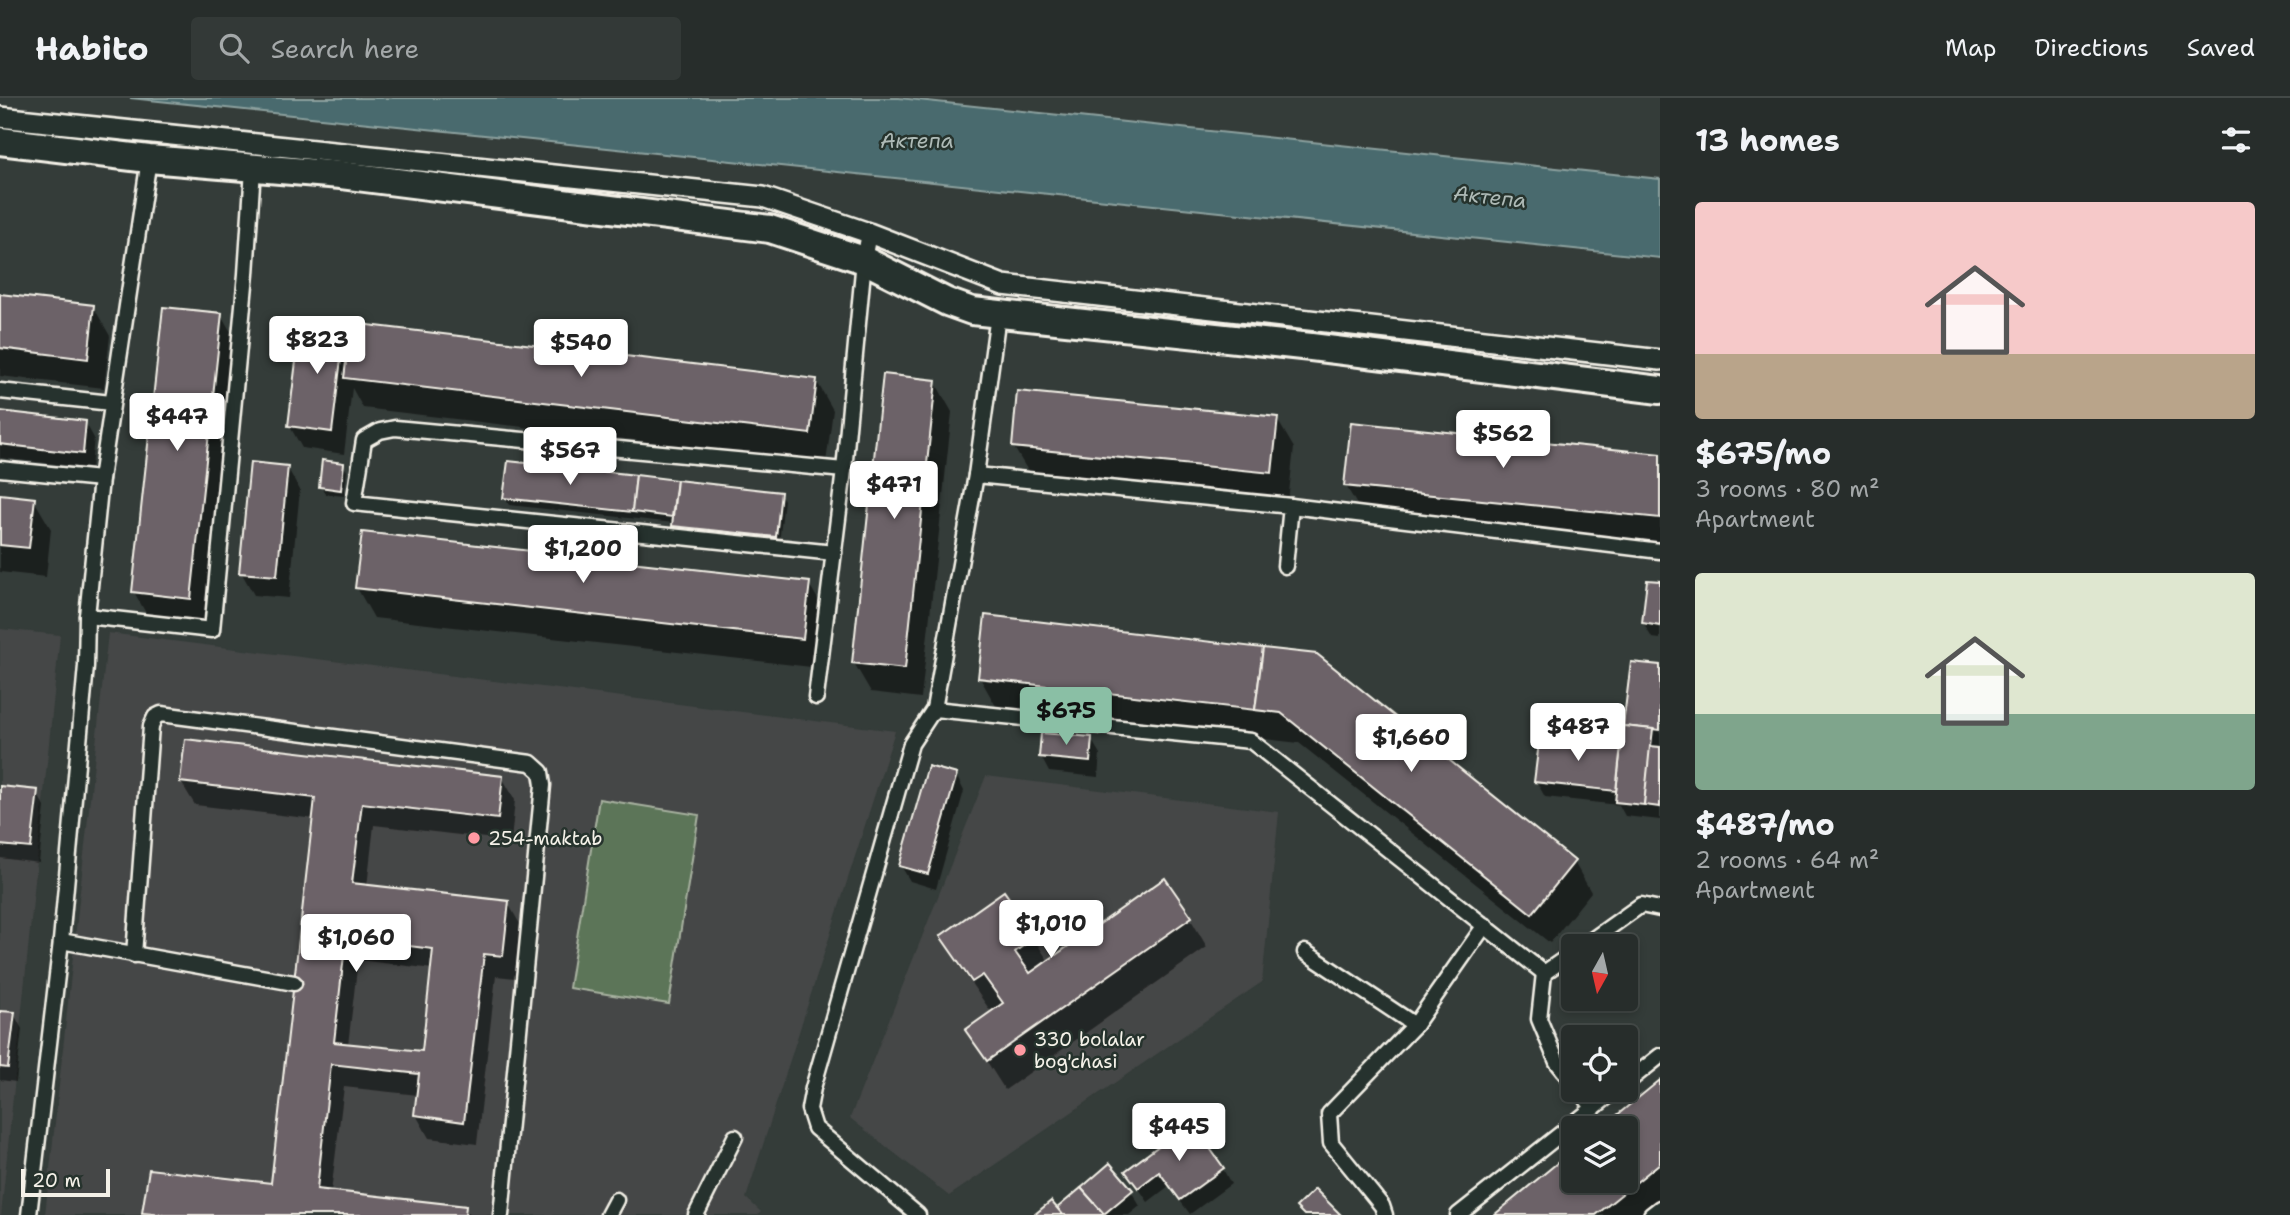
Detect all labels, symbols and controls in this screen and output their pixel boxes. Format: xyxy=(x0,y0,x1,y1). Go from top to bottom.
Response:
search box xyxy=(191,17,681,80)
text: Habito xyxy=(35,26,149,71)
icon: search xyxy=(215,29,253,67)
text: Search here xyxy=(271,31,419,66)
text: Map xyxy=(1945,32,1996,64)
text: Directions xyxy=(2034,32,2149,64)
text: Saved xyxy=(2187,32,2255,64)
text: 13 homes xyxy=(1695,120,1840,161)
icon: filters xyxy=(2217,121,2255,159)
water label: Актепа xyxy=(880,127,954,155)
water label: Актепа xyxy=(1452,179,1528,215)
icon: home xyxy=(1912,247,2038,373)
pin: $823 xyxy=(276,316,358,376)
pin: $540 xyxy=(540,320,622,379)
text: $823 xyxy=(285,324,349,354)
text: $540 xyxy=(550,327,612,357)
pin: $447 xyxy=(136,394,218,453)
text: $447 xyxy=(146,401,208,431)
pin: $562 xyxy=(1462,410,1544,470)
text: $562 xyxy=(1472,418,1534,448)
pin: $567 xyxy=(529,428,611,487)
text: $675/mo xyxy=(1695,433,1831,474)
text: $567 xyxy=(539,435,601,465)
pin: $471 xyxy=(853,462,935,521)
text: $471 xyxy=(866,469,922,499)
text: 3 rooms · 80 m² xyxy=(1695,474,1880,504)
text: Apartment xyxy=(1695,504,1815,534)
pin: $1,200 xyxy=(526,526,640,585)
text: $1,200 xyxy=(544,533,622,563)
icon: home xyxy=(1912,618,2038,744)
pin: $675 xyxy=(1025,688,1107,747)
text: $675 xyxy=(1036,695,1096,725)
pin: $487 xyxy=(1537,704,1619,763)
text: $487 xyxy=(1546,711,1610,741)
pin: $1,660 xyxy=(1354,714,1468,774)
text: $1,660 xyxy=(1372,722,1450,752)
text: $487/mo xyxy=(1695,804,1835,845)
place label: 254-maktab xyxy=(488,826,603,851)
marker: 254-maktab xyxy=(466,830,482,846)
text: 2 rooms · 64 m² xyxy=(1695,845,1879,875)
text: Apartment xyxy=(1695,875,1815,905)
pin: $1,010 xyxy=(994,900,1108,960)
text: $1,010 xyxy=(1015,908,1087,938)
pin: $1,060 xyxy=(299,914,413,974)
text: $1,060 xyxy=(317,922,395,952)
north arrow xyxy=(1561,934,1638,1012)
map controls xyxy=(1561,934,1638,1193)
button: locate xyxy=(1561,1025,1638,1102)
place label: 330 bolalar bog'chasi xyxy=(1034,1027,1145,1074)
marker: 330 bolalar bog'chasi xyxy=(1012,1042,1028,1058)
pin: $445 xyxy=(1138,1104,1220,1163)
text: $445 xyxy=(1148,1111,1210,1141)
button: layers xyxy=(1561,1116,1638,1193)
scale bar xyxy=(21,1166,110,1198)
text: 20 m xyxy=(32,1168,81,1193)

